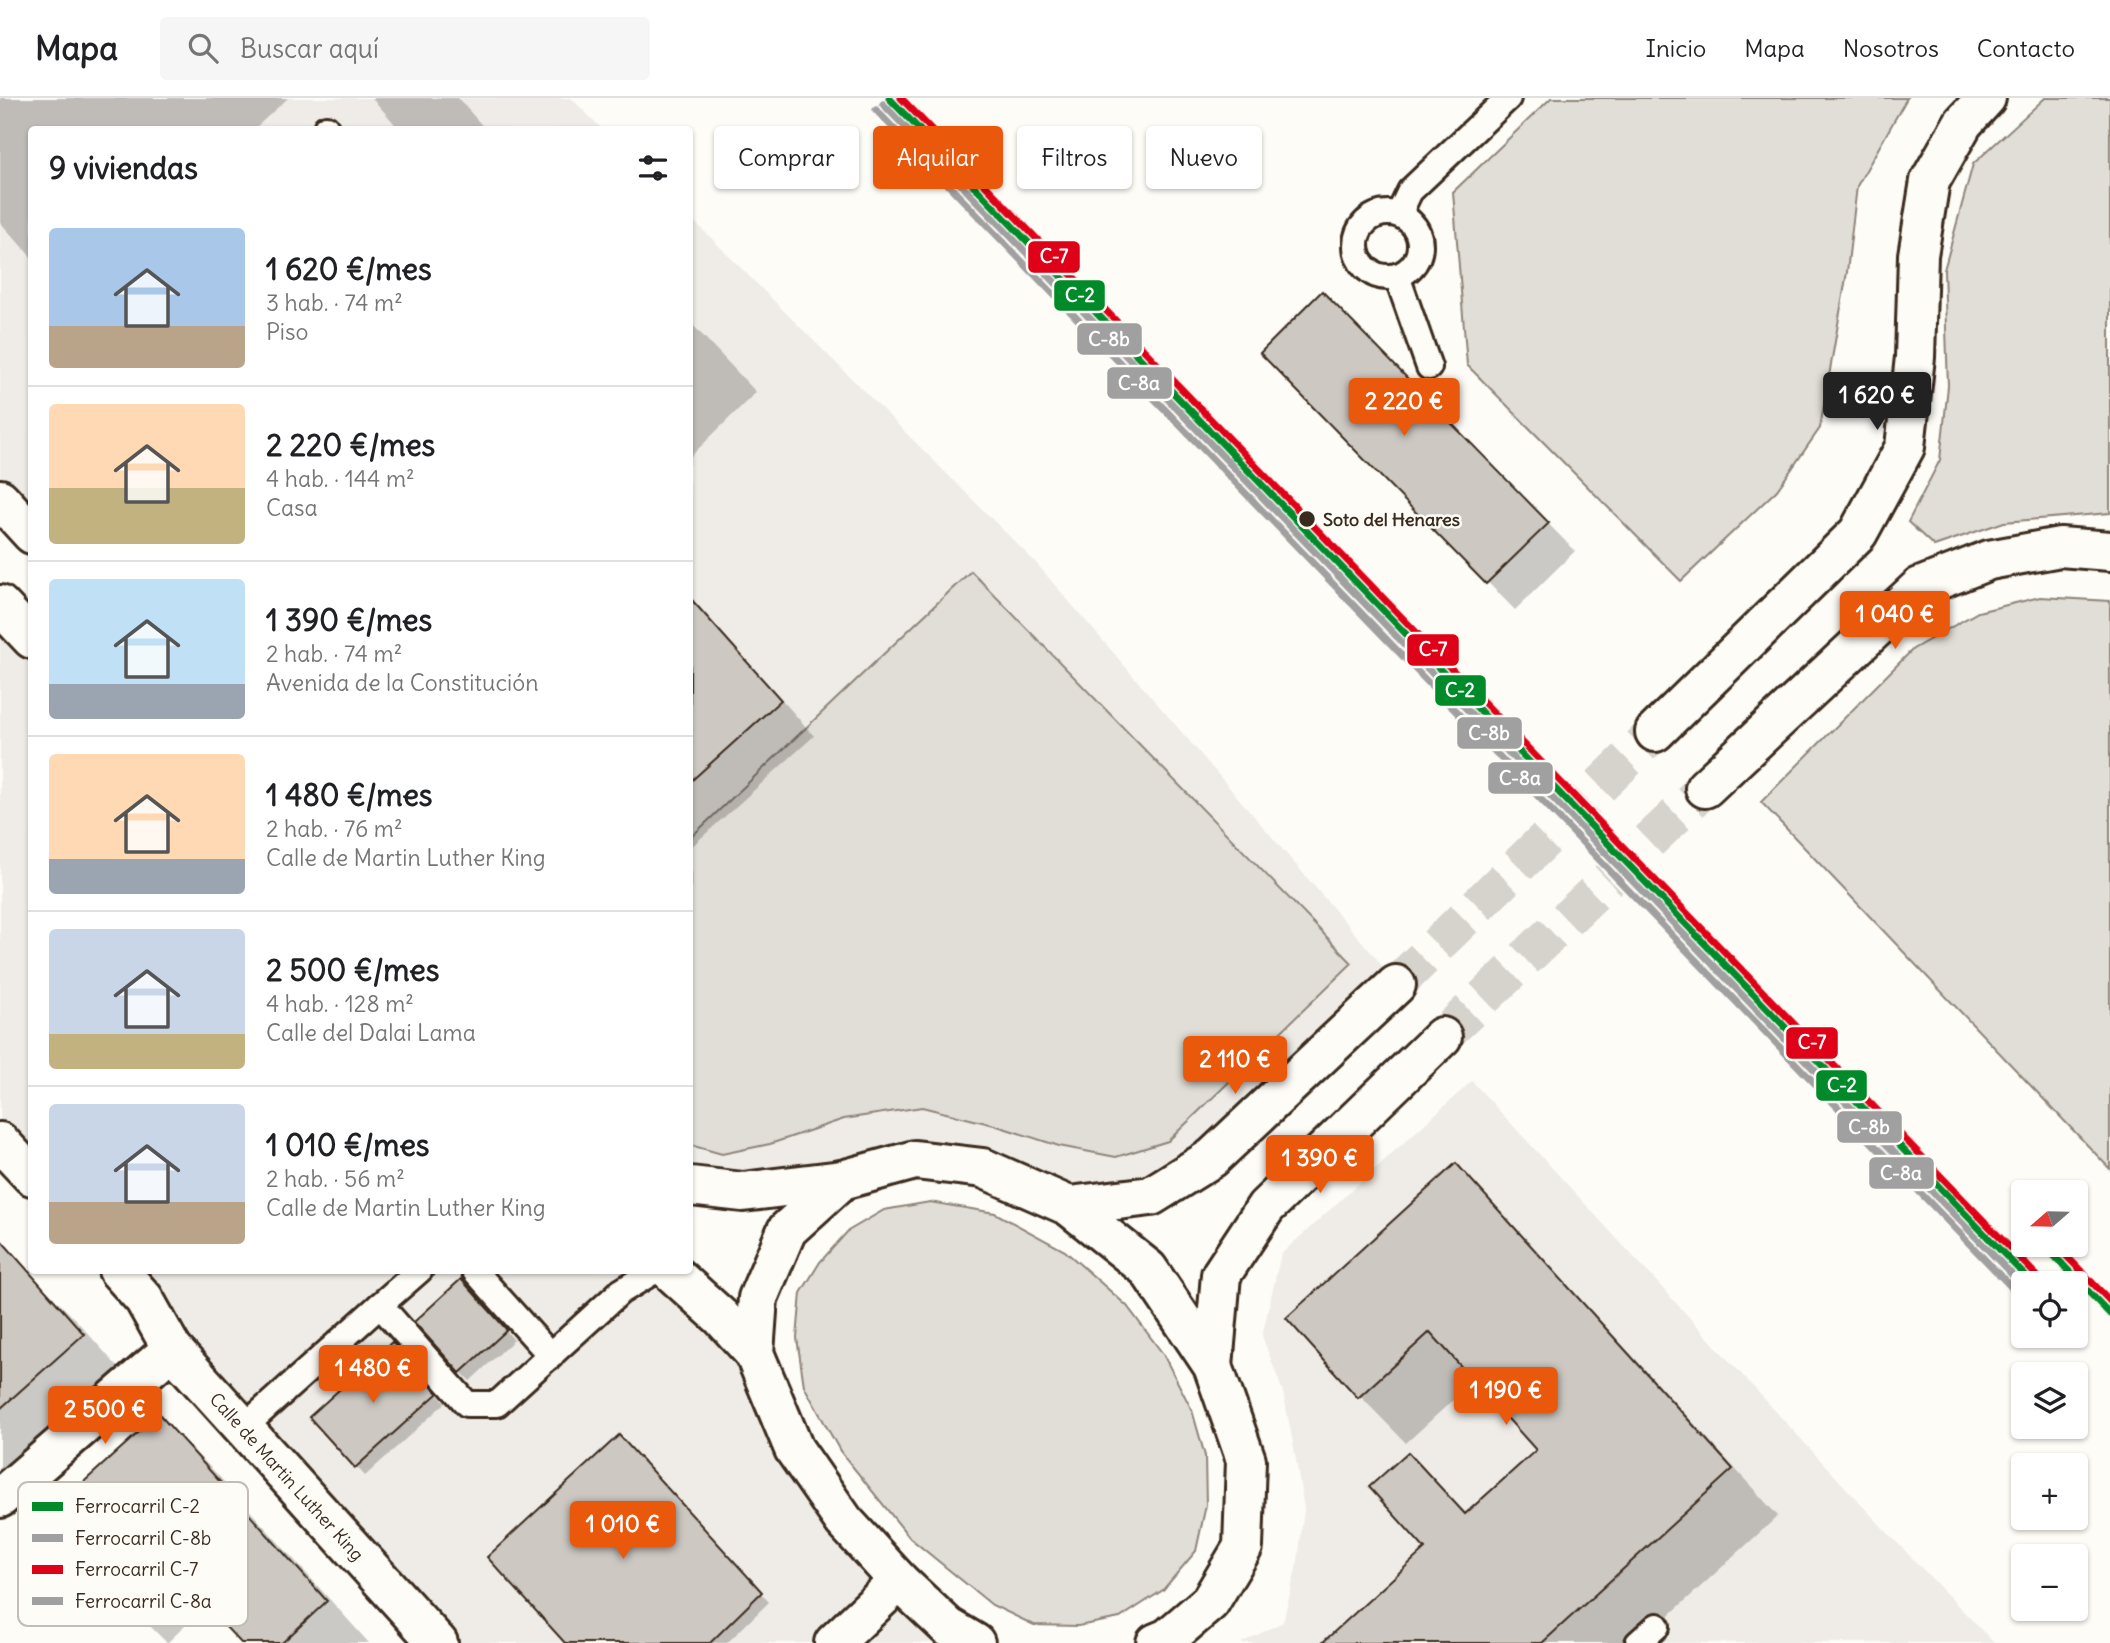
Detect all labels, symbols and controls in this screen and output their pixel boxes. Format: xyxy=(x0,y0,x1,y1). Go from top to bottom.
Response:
search box xyxy=(160,17,650,80)
text: Mapa xyxy=(35,27,118,69)
icon: search xyxy=(184,29,222,67)
text: Buscar aquí xyxy=(240,32,379,65)
text: Inicio xyxy=(1646,33,1706,63)
text: Mapa xyxy=(1744,33,1805,63)
text: Nosotros xyxy=(1843,33,1939,63)
text: Contacto xyxy=(1977,33,2075,63)
chip: Comprar xyxy=(714,126,859,189)
chip: Alquilar xyxy=(873,126,1003,189)
chip: Filtros xyxy=(1017,126,1132,189)
chip: Nuevo xyxy=(1146,126,1262,189)
text: 9 viviendas xyxy=(49,149,198,187)
icon: filters xyxy=(634,149,672,187)
line badge: C-7 xyxy=(1027,240,1081,274)
text: C-7 xyxy=(1040,244,1069,268)
text: 1 620 €/mes xyxy=(266,250,432,288)
icon: home xyxy=(105,256,189,340)
line badge: C-2 xyxy=(1053,279,1106,312)
text: C-2 xyxy=(1065,283,1095,307)
text: 3 hab. · 74 m² xyxy=(266,288,403,317)
text: Piso xyxy=(266,317,308,346)
line badge: C-8b xyxy=(1076,322,1143,356)
text: C-8b xyxy=(1088,327,1130,351)
line badge: C-8a xyxy=(1106,366,1173,400)
text: C-8a xyxy=(1118,371,1160,395)
pin: 1 620 € xyxy=(1812,372,1942,432)
pin: 2 220 € xyxy=(1339,378,1469,438)
text: 1 620 € xyxy=(1839,380,1915,409)
text: 2 220 € xyxy=(1365,386,1443,415)
text: 2 220 €/mes xyxy=(266,426,435,464)
icon: home xyxy=(105,432,189,516)
text: 4 hab. · 144 m² xyxy=(266,464,415,493)
text: Casa xyxy=(266,493,318,522)
place label: Soto del Henares xyxy=(1323,508,1460,531)
marker: Soto del Henares xyxy=(1297,509,1317,529)
pin: 1 040 € xyxy=(1830,592,1960,651)
text: 1 040 € xyxy=(1856,599,1934,628)
text: 1 390 €/mes xyxy=(266,601,432,639)
icon: home xyxy=(105,607,189,691)
line badge: C-7 xyxy=(1406,633,1460,667)
text: C-7 xyxy=(1419,637,1448,661)
text: 2 hab. · 74 m² xyxy=(266,639,402,668)
text: Avenida de la Constitución xyxy=(266,668,539,697)
line badge: C-2 xyxy=(1434,674,1487,707)
text: C-2 xyxy=(1445,678,1475,702)
line badge: C-8b xyxy=(1456,716,1523,750)
text: C-8b xyxy=(1468,721,1510,745)
line badge: C-8a xyxy=(1487,761,1554,795)
text: C-8a xyxy=(1499,766,1541,790)
text: 1 480 €/mes xyxy=(266,776,432,814)
icon: home xyxy=(105,782,189,866)
text: 2 hab. · 76 m² xyxy=(266,814,402,843)
text: Calle de Martin Luther King xyxy=(266,843,546,872)
text: 2 500 €/mes xyxy=(266,951,439,989)
icon: home xyxy=(105,957,189,1041)
text: 4 hab. · 128 m² xyxy=(266,989,414,1018)
text: Calle del Dalai Lama xyxy=(266,1018,476,1047)
line badge: C-7 xyxy=(1785,1026,1839,1060)
text: C-7 xyxy=(1798,1030,1827,1054)
pin: 2 110 € xyxy=(1170,1037,1300,1096)
text: 2 110 € xyxy=(1199,1044,1271,1073)
line badge: C-2 xyxy=(1815,1069,1868,1102)
text: C-2 xyxy=(1827,1073,1857,1097)
line badge: C-8b xyxy=(1836,1110,1903,1144)
text: C-8b xyxy=(1848,1115,1890,1139)
text: 1 010 €/mes xyxy=(266,1126,430,1164)
icon: home xyxy=(105,1132,189,1216)
pin: 1 390 € xyxy=(1255,1136,1385,1195)
text: 1 390 € xyxy=(1282,1143,1358,1172)
line badge: C-8a xyxy=(1868,1156,1935,1190)
text: C-8a xyxy=(1880,1161,1922,1185)
text: 2 hab. · 56 m² xyxy=(266,1164,405,1193)
north arrow xyxy=(2011,1180,2088,1256)
map controls xyxy=(2011,1180,2088,1621)
text: Calle de Martin Luther King xyxy=(266,1193,546,1222)
button: locate xyxy=(2011,1271,2088,1348)
pin: 1 480 € xyxy=(308,1346,438,1405)
text: 1 480 € xyxy=(335,1353,411,1382)
button: layers xyxy=(2011,1362,2088,1439)
pin: 1 190 € xyxy=(1441,1368,1571,1427)
text: 1 190 € xyxy=(1470,1375,1542,1404)
pin: 2 500 € xyxy=(40,1386,170,1446)
street label: Calle de Martin Luther King xyxy=(205,1387,369,1565)
text: 2 500 € xyxy=(64,1394,146,1423)
button: + xyxy=(2011,1453,2088,1530)
legend xyxy=(18,1482,248,1626)
text: Ferrocarril C-2 xyxy=(75,1494,200,1518)
pin: 1 010 € xyxy=(558,1502,688,1561)
text: 1 010 € xyxy=(586,1509,660,1538)
text: Ferrocarril C-8b xyxy=(75,1526,211,1550)
button: − xyxy=(2011,1544,2088,1621)
text: Ferrocarril C-7 xyxy=(75,1557,198,1581)
text: Ferrocarril C-8a xyxy=(75,1589,212,1613)

